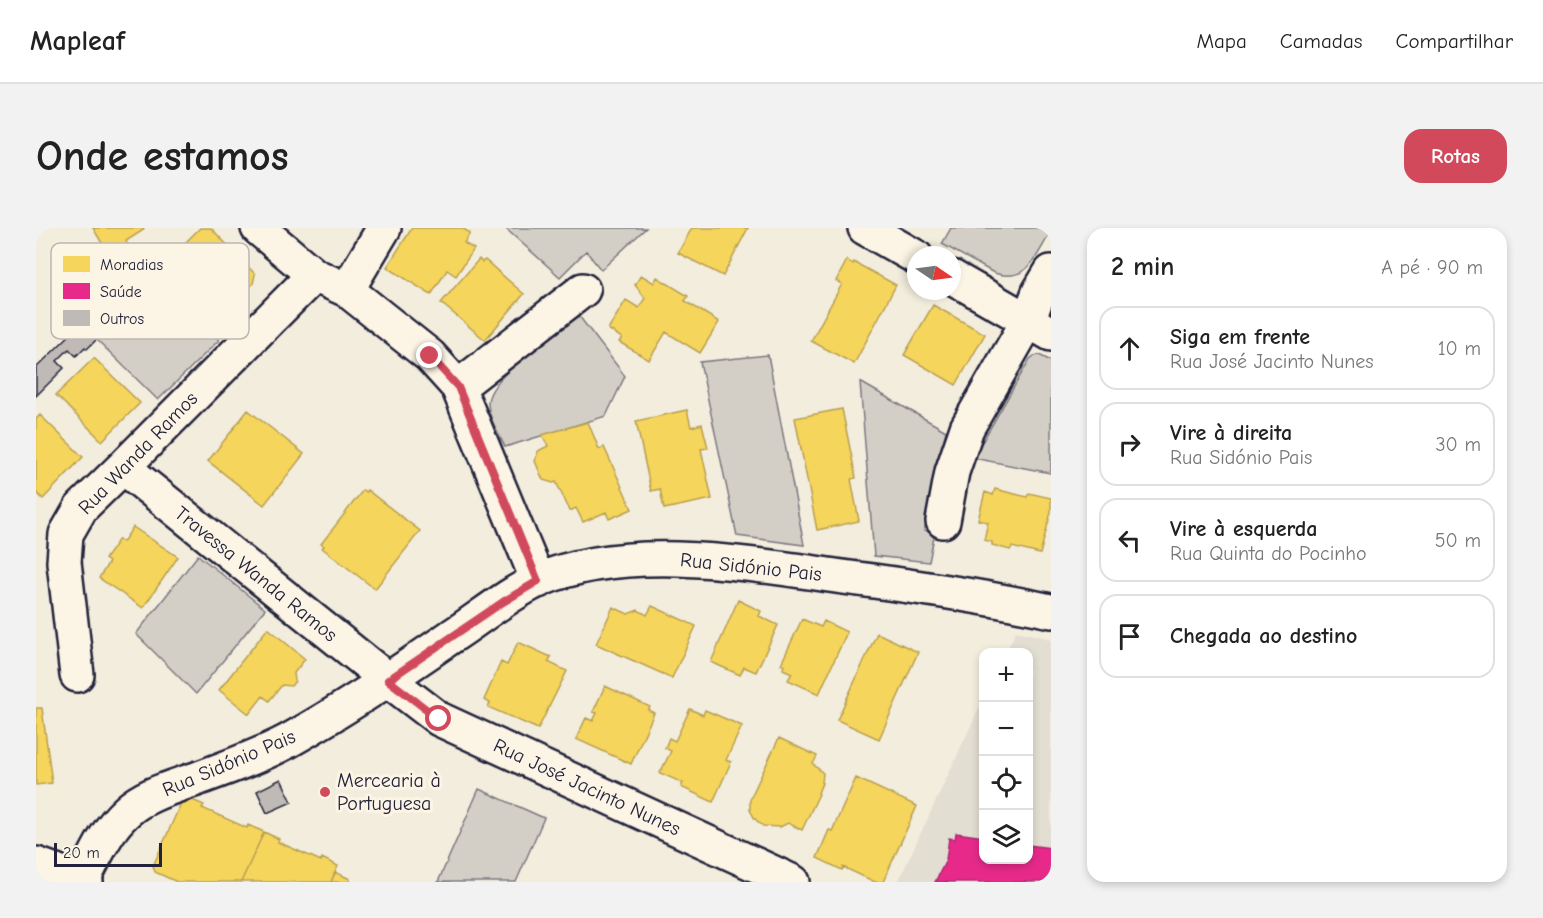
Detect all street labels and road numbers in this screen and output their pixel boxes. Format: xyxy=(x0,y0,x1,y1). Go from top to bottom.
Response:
street label: Rua Wanda Ramos xyxy=(74,387,202,519)
street label: Travessa Wanda Ramos xyxy=(170,501,342,647)
street label: Rua Sidónio Pais xyxy=(679,548,823,586)
street label: Rua Sidónio Pais xyxy=(159,725,299,801)
street label: Rua José Jacinto Nunes xyxy=(490,734,684,840)

